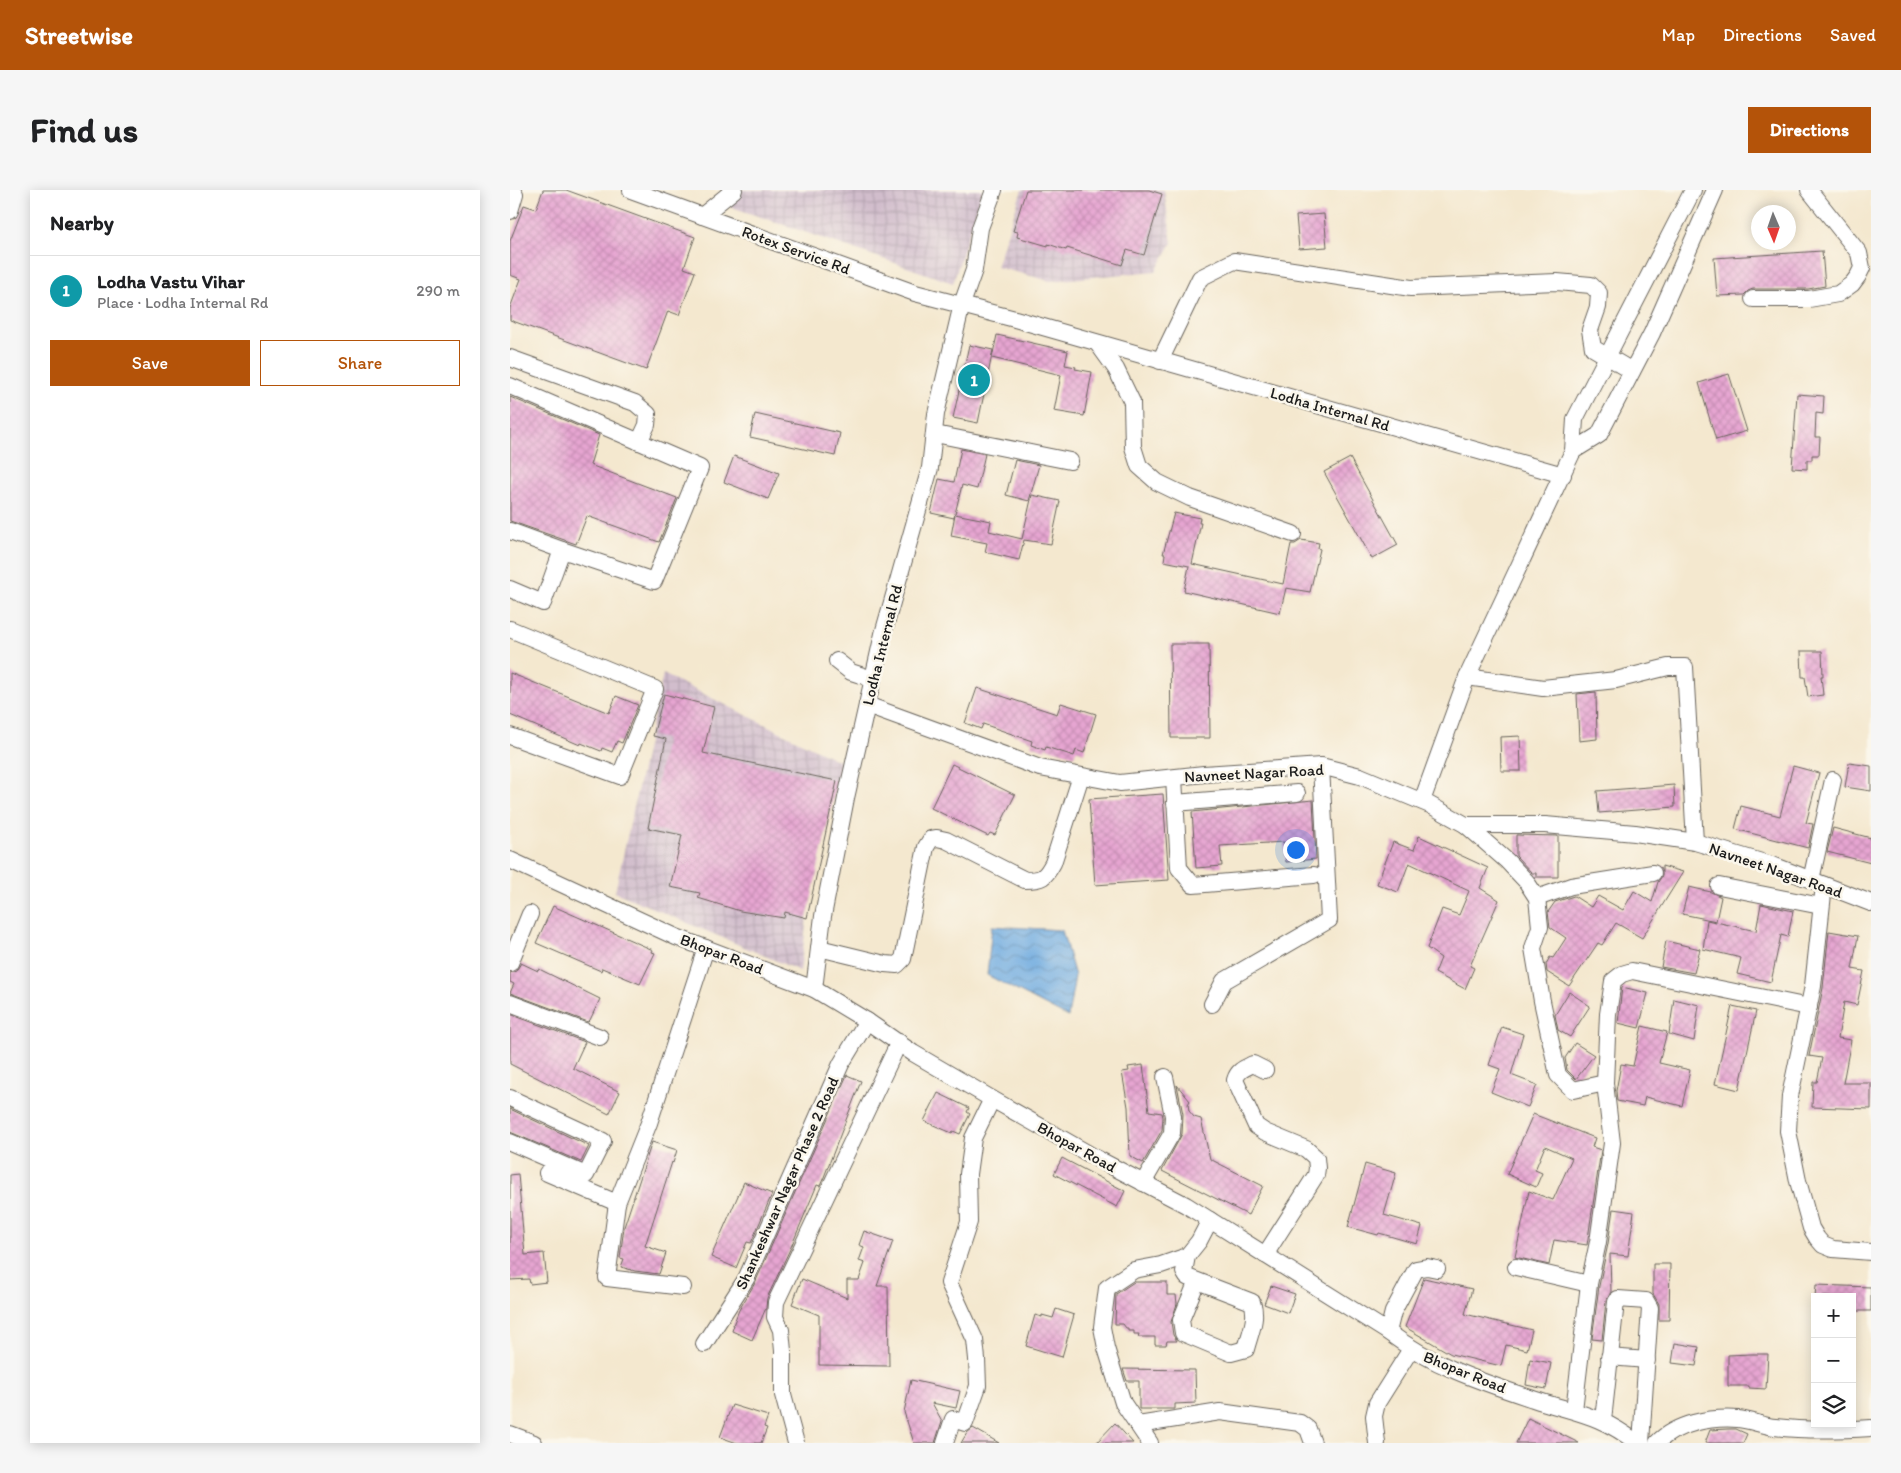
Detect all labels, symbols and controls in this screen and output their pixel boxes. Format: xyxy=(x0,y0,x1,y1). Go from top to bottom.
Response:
text: Streetwise xyxy=(25,21,133,50)
text: Map xyxy=(1662,24,1695,46)
text: Directions xyxy=(1723,24,1802,46)
text: Saved xyxy=(1830,24,1876,46)
button: Directions xyxy=(1748,107,1871,153)
text: Find us xyxy=(30,109,138,151)
north arrow xyxy=(1751,205,1796,250)
text: Nearby xyxy=(50,210,114,235)
street label: Rotex Service Rd xyxy=(739,222,853,278)
text: Lodha Vastu Vihar xyxy=(97,270,245,293)
text: 1 xyxy=(62,281,70,300)
text: 290 m xyxy=(416,281,460,300)
text: Place · Lodha Internal Rd xyxy=(97,293,268,312)
button: Save xyxy=(50,340,250,386)
button: Share xyxy=(260,340,460,386)
pin: 1 xyxy=(958,361,990,399)
street label: Lodha Internal Rd xyxy=(1268,383,1392,435)
street label: Lodha Internal Rd xyxy=(858,582,906,707)
street label: Navneet Nagar Road xyxy=(1184,760,1325,786)
your location xyxy=(1283,837,1309,863)
street label: Navneet Nagar Road xyxy=(1707,838,1845,902)
street label: Bhopar Road xyxy=(678,929,767,979)
street label: Shankeshwar Nagar Phase 2 Road xyxy=(731,1073,843,1292)
street label: Bhopar Road xyxy=(1034,1117,1120,1177)
map controls xyxy=(1811,1293,1856,1428)
button: + xyxy=(1811,1293,1856,1338)
button: − xyxy=(1811,1338,1856,1383)
street label: Bhopar Road xyxy=(1421,1347,1509,1397)
button: layers xyxy=(1811,1383,1856,1428)

